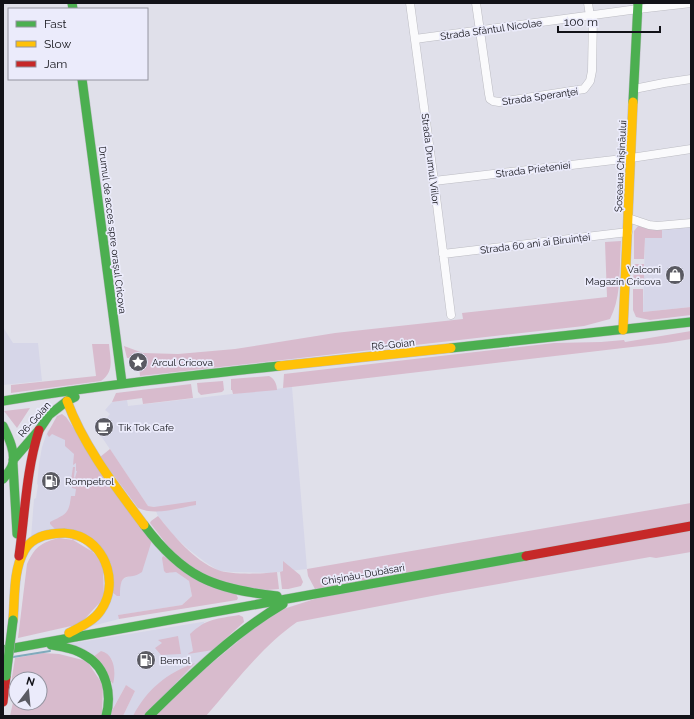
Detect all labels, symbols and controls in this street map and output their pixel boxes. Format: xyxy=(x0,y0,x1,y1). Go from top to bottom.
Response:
legend xyxy=(8,8,148,80)
scale bar xyxy=(558,8,660,34)
text: 100 m xyxy=(564,15,598,29)
text: Fast xyxy=(44,17,67,31)
street label: Strada Sfântul Nicolae xyxy=(440,17,543,42)
text: Slow xyxy=(44,37,71,51)
text: Jam xyxy=(44,57,67,71)
street label: Strada Speranţei xyxy=(501,86,579,107)
street label: Strada Drumul Viilor xyxy=(419,113,442,206)
street label: Șoseaua Chișinăului xyxy=(613,120,628,212)
street label: Drumul de acces spre orașul Cricova xyxy=(97,146,128,314)
street label: Strada Prieteniei xyxy=(495,159,571,180)
street label: Strada 60 ani ai Biruinței xyxy=(479,231,591,256)
place label: Valconi Magazin Cricova xyxy=(585,264,661,287)
shop icon: Valconi Magazin Cricova xyxy=(664,264,686,286)
street label: R6-Goian xyxy=(371,337,415,352)
place icon: Arcul Cricova xyxy=(127,351,149,373)
place label: Arcul Cricova xyxy=(152,357,213,368)
street label: R6-Goian xyxy=(16,399,53,439)
cafe icon: Tik Tok Cafe xyxy=(93,416,115,438)
place label: Tik Tok Cafe xyxy=(118,422,174,433)
fuel station icon: Rompetrol xyxy=(40,470,62,492)
place label: Rompetrol xyxy=(65,476,114,487)
street label: Chișinău-Dubăsari xyxy=(321,562,405,587)
fuel station icon: Bemol xyxy=(135,649,157,671)
place label: Bemol xyxy=(160,655,191,666)
north arrow xyxy=(8,671,48,711)
text: N xyxy=(25,674,36,689)

